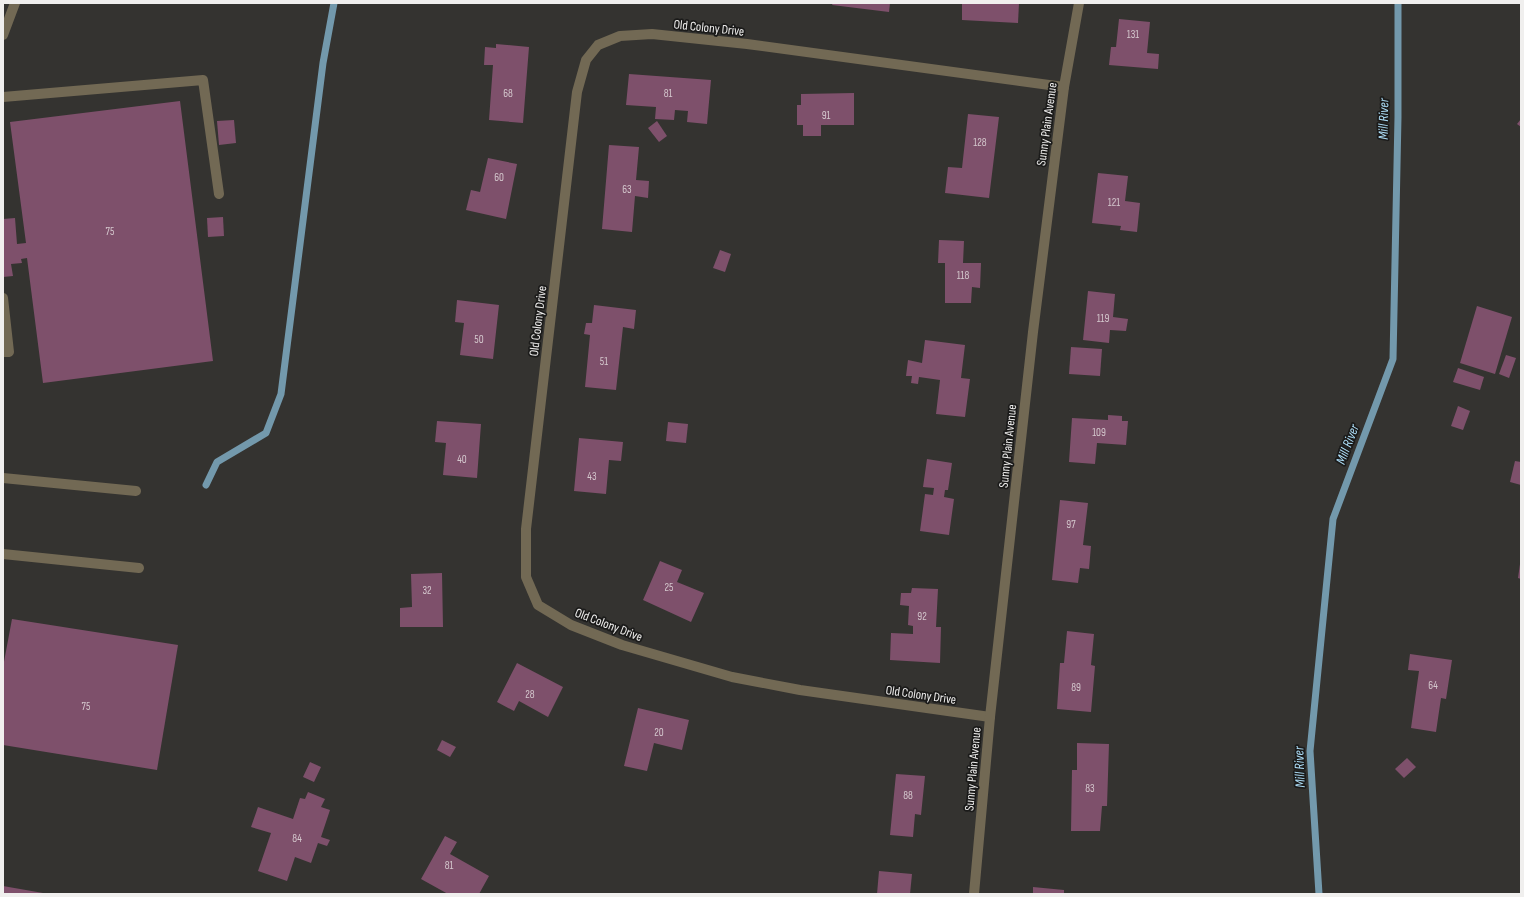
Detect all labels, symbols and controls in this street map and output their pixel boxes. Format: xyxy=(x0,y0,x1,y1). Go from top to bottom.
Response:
street label: Old Colony Drive xyxy=(673,16,745,40)
house number: 131 xyxy=(1127,28,1139,41)
street label: Sunny Plain Avenue xyxy=(1033,81,1061,167)
house number: 68 xyxy=(503,87,513,100)
house number: 81 xyxy=(664,87,672,100)
water label: Mill River xyxy=(1375,97,1392,140)
house number: 91 xyxy=(822,109,831,122)
house number: 128 xyxy=(973,136,987,149)
house number: 60 xyxy=(494,171,504,184)
house number: 63 xyxy=(622,183,632,196)
house number: 121 xyxy=(1108,196,1120,209)
house number: 75 xyxy=(106,225,114,238)
house number: 118 xyxy=(957,269,969,282)
street label: Old Colony Drive xyxy=(526,285,550,357)
house number: 119 xyxy=(1097,312,1109,325)
house number: 50 xyxy=(474,333,484,346)
house number: 51 xyxy=(600,355,608,368)
street label: Sunny Plain Avenue xyxy=(996,404,1020,489)
water label: Mill River xyxy=(1332,421,1363,467)
house number: 109 xyxy=(1092,426,1106,439)
house number: 40 xyxy=(457,453,467,466)
house number: 43 xyxy=(587,470,597,483)
house number: 97 xyxy=(1066,518,1076,531)
house number: 25 xyxy=(665,581,673,594)
house number: 32 xyxy=(422,584,432,597)
street label: Old Colony Drive xyxy=(573,605,645,645)
house number: 92 xyxy=(917,610,927,623)
house number: 64 xyxy=(1428,679,1438,692)
house number: 89 xyxy=(1071,681,1081,694)
street label: Old Colony Drive xyxy=(885,682,957,708)
house number: 28 xyxy=(525,688,535,701)
house number: 75 xyxy=(82,700,90,713)
house number: 20 xyxy=(654,726,664,739)
street label: Sunny Plain Avenue xyxy=(961,727,985,812)
water label: Mill River xyxy=(1290,745,1309,788)
house number: 83 xyxy=(1085,782,1095,795)
house number: 88 xyxy=(903,789,913,802)
house number: 84 xyxy=(292,832,302,845)
house number: 81 xyxy=(445,859,453,872)

